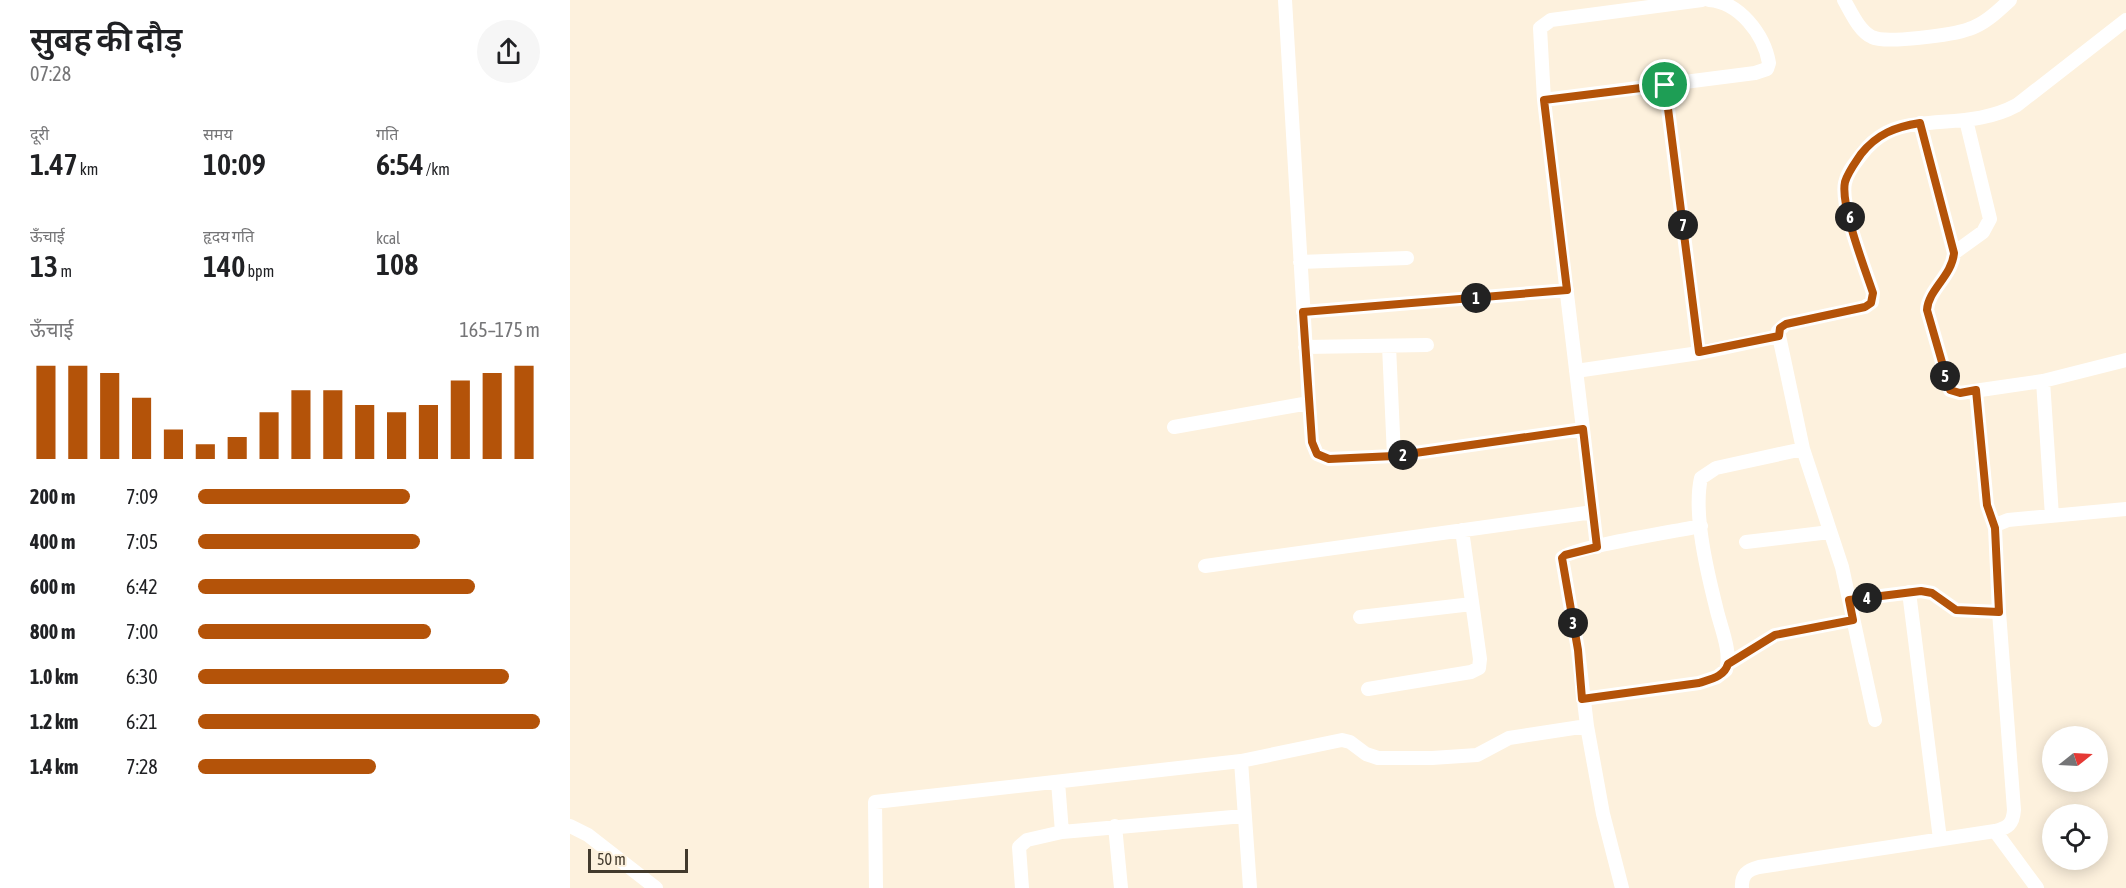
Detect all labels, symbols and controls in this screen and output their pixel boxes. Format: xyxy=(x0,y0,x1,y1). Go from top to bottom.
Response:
text: सुबह की दौड़ xyxy=(30,20,182,58)
button: share xyxy=(477,20,540,83)
pin xyxy=(1639,59,1690,110)
text: 07:28 xyxy=(30,62,71,85)
icon: arrive xyxy=(1648,68,1681,101)
text: दूरी xyxy=(30,125,49,143)
text: समय xyxy=(203,125,233,143)
text: गति xyxy=(376,125,398,143)
text: 1.47 xyxy=(30,147,78,181)
text: 10:09 xyxy=(203,147,266,181)
text: 6:54 xyxy=(376,147,424,181)
text: km xyxy=(78,160,98,178)
text: /km xyxy=(424,160,450,178)
pin: 6 xyxy=(1835,202,1865,232)
text: 6 xyxy=(1846,208,1854,226)
pin: 7 xyxy=(1668,210,1698,240)
text: 7 xyxy=(1679,216,1687,234)
text: ऊँचाई xyxy=(30,227,65,245)
text: हृदय गति xyxy=(203,227,254,245)
text: kcal xyxy=(376,229,400,247)
text: 108 xyxy=(376,247,418,281)
text: 13 xyxy=(30,249,58,283)
text: 140 xyxy=(203,249,245,283)
text: m xyxy=(58,262,72,280)
text: bpm xyxy=(245,262,274,280)
pin: 1 xyxy=(1461,283,1491,313)
text: 1 xyxy=(1472,289,1480,307)
text: ऊँचाई xyxy=(30,318,73,341)
text: 165–175 m xyxy=(459,318,540,341)
pin: 5 xyxy=(1930,361,1960,391)
text: 5 xyxy=(1941,367,1949,385)
pin: 2 xyxy=(1388,440,1418,470)
text: 2 xyxy=(1399,446,1407,464)
text: 200 m xyxy=(30,485,75,508)
text: 7:09 xyxy=(126,485,158,508)
text: 400 m xyxy=(30,530,75,553)
text: 7:05 xyxy=(126,530,158,553)
text: 600 m xyxy=(30,575,75,598)
text: 6:42 xyxy=(126,575,158,598)
pin: 4 xyxy=(1852,583,1882,613)
text: 4 xyxy=(1863,589,1871,607)
pin: 3 xyxy=(1558,608,1588,638)
text: 3 xyxy=(1569,614,1577,632)
text: 800 m xyxy=(30,620,75,643)
text: 7:00 xyxy=(126,620,158,643)
text: 1.0 km xyxy=(30,665,78,688)
text: 6:30 xyxy=(126,665,158,688)
text: 1.2 km xyxy=(30,710,78,733)
text: 6:21 xyxy=(126,710,158,733)
north arrow xyxy=(2042,726,2108,792)
map controls xyxy=(2042,726,2108,870)
text: 1.4 km xyxy=(30,755,78,778)
text: 7:28 xyxy=(126,755,158,778)
button: locate xyxy=(2042,804,2108,870)
scale bar xyxy=(588,846,688,874)
text: 50 m xyxy=(597,850,626,868)

